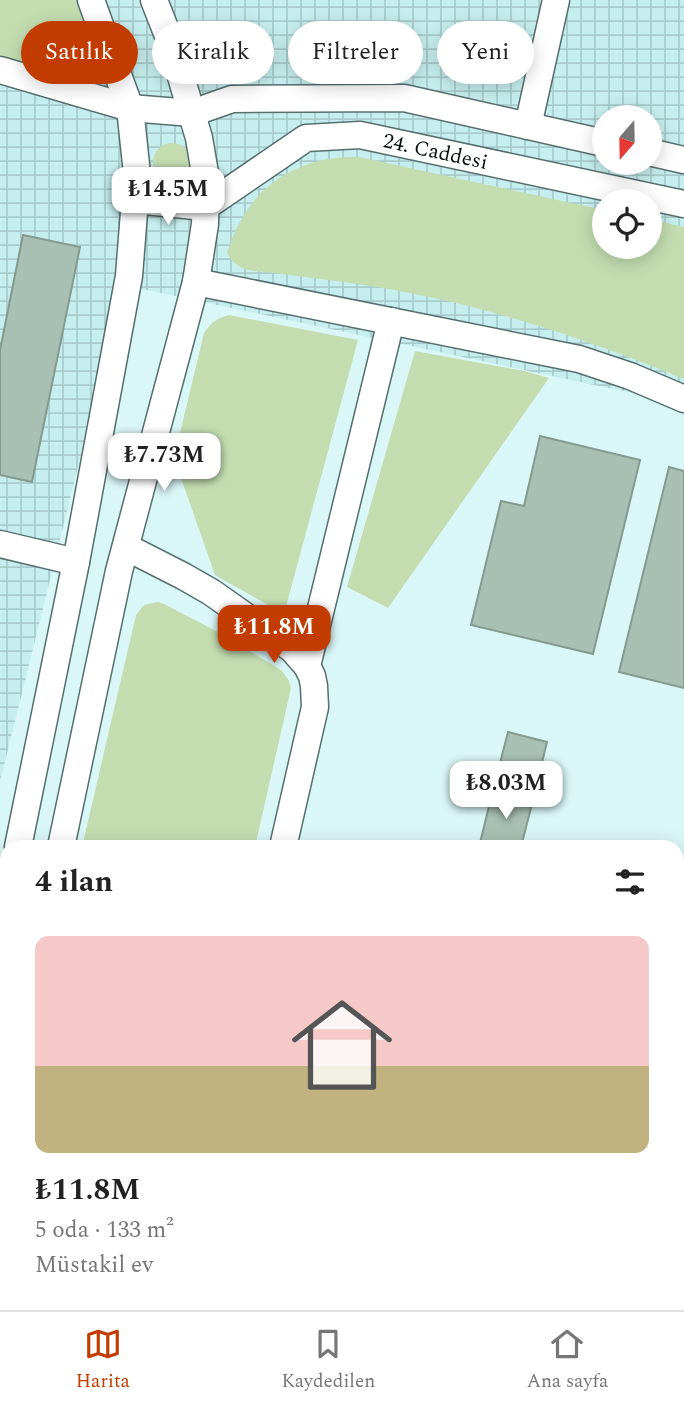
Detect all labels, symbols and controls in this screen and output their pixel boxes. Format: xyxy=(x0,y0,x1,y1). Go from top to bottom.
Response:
chip: Satılık xyxy=(21,21,138,84)
chip: Kiralık xyxy=(152,21,274,84)
chip: Filtreler xyxy=(288,21,423,84)
chip: Yeni xyxy=(437,21,534,84)
north arrow xyxy=(592,105,662,175)
map controls xyxy=(592,105,662,259)
street label: 24. Caddesi xyxy=(380,125,491,179)
pin: ₺14.5M xyxy=(111,168,225,227)
text: ₺14.5M xyxy=(128,172,208,207)
button: locate xyxy=(592,189,662,259)
pin: ₺7.73M xyxy=(107,434,221,493)
text: ₺7.73M xyxy=(124,438,204,473)
pin: ₺11.8M xyxy=(217,606,331,665)
text: ₺11.8M xyxy=(234,610,314,645)
pin: ₺8.03M xyxy=(449,762,563,821)
text: ₺8.03M xyxy=(466,766,546,801)
text: 4 ilan xyxy=(35,859,113,905)
icon: filters xyxy=(611,863,649,901)
icon: home xyxy=(279,982,405,1108)
text: ₺11.8M xyxy=(35,1167,140,1213)
text: 5 oda · 133 m² xyxy=(35,1213,173,1248)
text: Müstakil ev xyxy=(35,1248,153,1283)
tab: Harita xyxy=(76,1325,130,1396)
tab: Kaydedilen xyxy=(281,1325,375,1396)
tab: Ana sayfa xyxy=(527,1325,608,1396)

